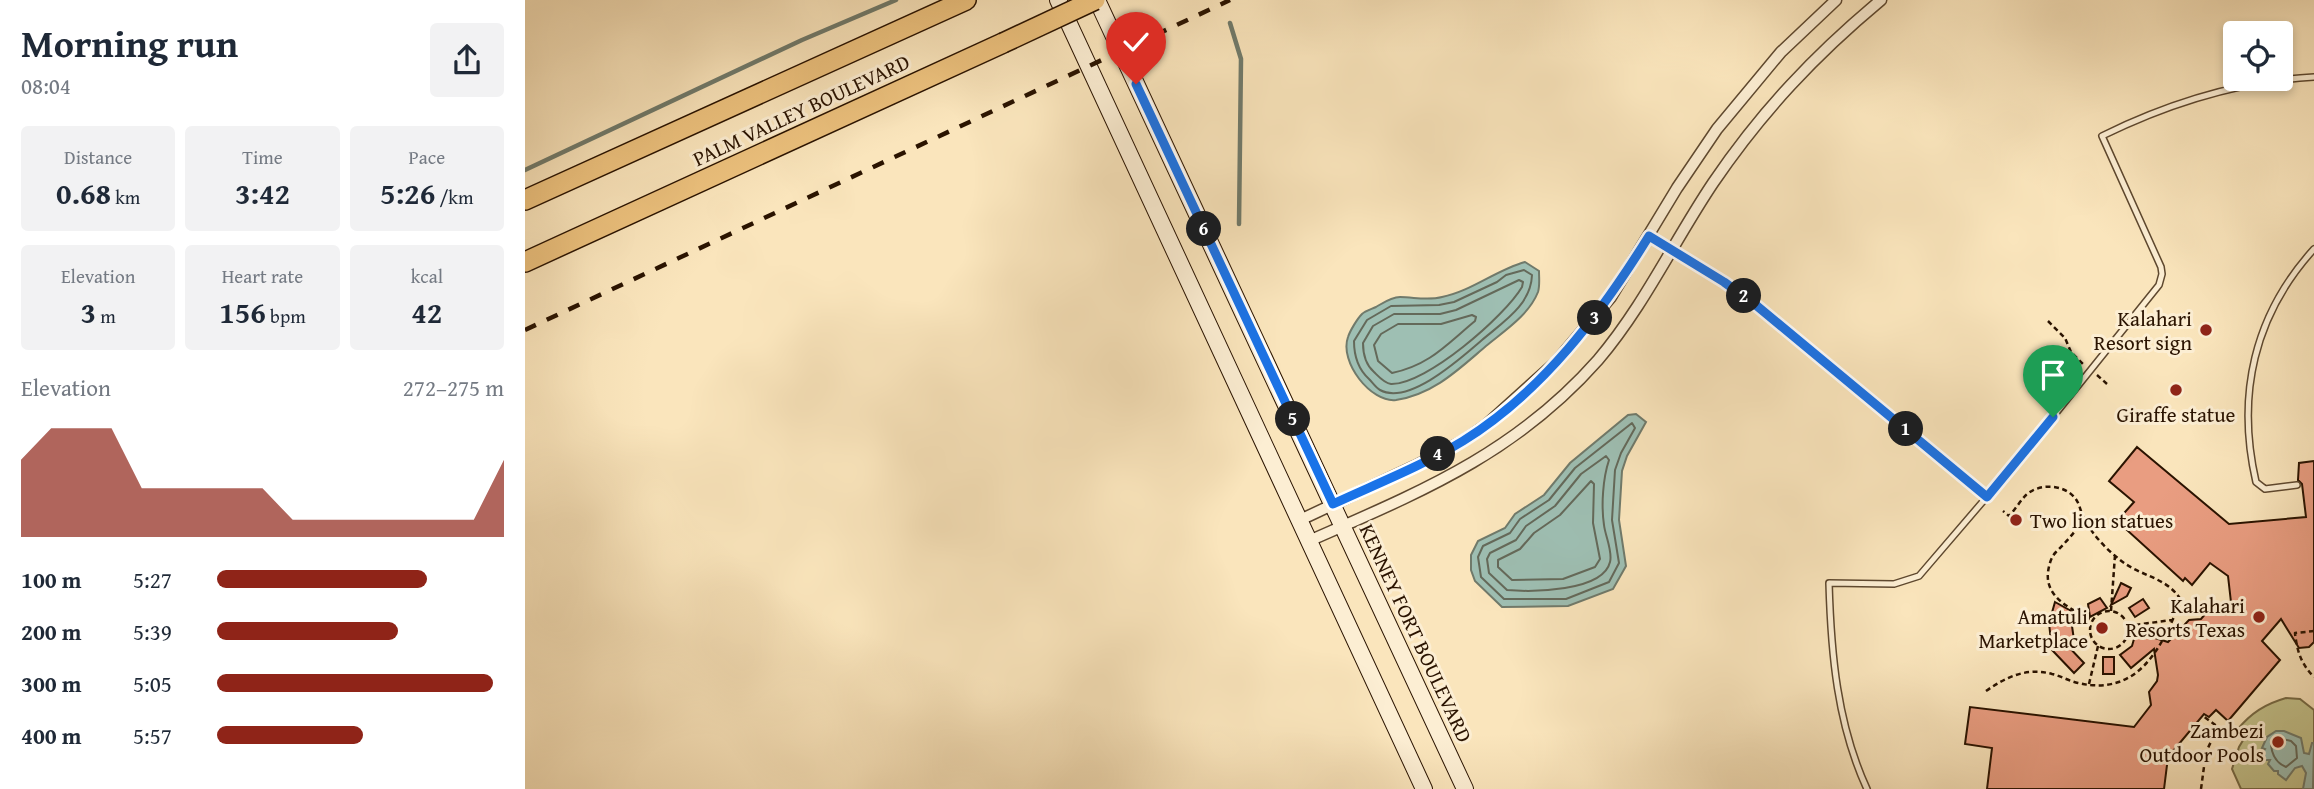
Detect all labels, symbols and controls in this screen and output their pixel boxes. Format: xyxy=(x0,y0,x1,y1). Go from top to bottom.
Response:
pin xyxy=(1106,12.0,1166,84)
text: Morning run xyxy=(21,15,238,71)
map controls xyxy=(2223,21,2293,91)
button: locate xyxy=(2223,21,2293,91)
button: share xyxy=(430,23,504,97)
icon: check xyxy=(1117,23,1155,61)
street label: PALM VALLEY BOULEVARD xyxy=(687,46,915,174)
text: 08:04 xyxy=(21,69,71,102)
text: Distance xyxy=(64,143,132,171)
text: Time xyxy=(242,143,283,171)
text: Pace xyxy=(409,143,445,171)
text: 0.68 xyxy=(56,171,111,215)
text: 3:42 xyxy=(235,171,290,215)
text: 5:26 xyxy=(380,171,435,215)
text: km xyxy=(111,183,140,211)
text: /km xyxy=(435,183,474,211)
pin: 6 xyxy=(1187,212,1221,246)
text: 6 xyxy=(1199,214,1208,242)
text: Elevation xyxy=(61,262,135,290)
text: Heart rate xyxy=(222,262,303,290)
text: kcal xyxy=(411,262,443,290)
pin: 2 xyxy=(1727,278,1761,314)
text: 2 xyxy=(1739,281,1748,309)
text: 3 xyxy=(81,290,96,334)
text: 156 xyxy=(219,290,266,334)
text: 42 xyxy=(411,290,442,334)
pin: 3 xyxy=(1577,300,1613,336)
text: m xyxy=(96,302,116,330)
text: bpm xyxy=(266,302,306,330)
text: 3 xyxy=(1590,303,1599,331)
place label: Kalahari Resort sign xyxy=(2094,303,2192,358)
marker: Kalahari Resort sign xyxy=(2198,322,2214,338)
pin xyxy=(2023,345,2083,417)
icon: arrive xyxy=(2034,356,2072,394)
text: Elevation xyxy=(21,371,111,404)
text: 272–275 m xyxy=(403,371,504,404)
marker: Giraffe statue xyxy=(2168,382,2184,398)
place label: Giraffe statue xyxy=(2117,399,2236,430)
pin: 5 xyxy=(1275,402,1311,436)
text: 5 xyxy=(1288,404,1297,432)
pin: 1 xyxy=(1889,412,1923,446)
text: 1 xyxy=(1901,414,1910,442)
pin: 4 xyxy=(1420,436,1455,472)
text: 4 xyxy=(1433,439,1442,467)
place label: Two lion statues xyxy=(2030,505,2173,536)
marker: Two lion statues xyxy=(2008,512,2024,528)
street label: KENNEY FORT BOULEVARD xyxy=(1352,519,1480,747)
text: 100 m xyxy=(21,563,82,596)
text: 5:27 xyxy=(133,563,172,596)
place label: Kalahari Resorts Texas xyxy=(2126,590,2245,645)
place label: Amatuli Marketplace xyxy=(1978,601,2088,656)
marker: Kalahari Resorts Texas xyxy=(2251,609,2267,625)
text: 200 m xyxy=(21,615,82,648)
text: 5:39 xyxy=(133,615,172,648)
marker: Amatuli Marketplace xyxy=(2094,620,2110,636)
text: 300 m xyxy=(21,667,82,700)
text: 5:05 xyxy=(133,667,172,700)
place label: Zambezi Outdoor Pools xyxy=(2140,715,2264,770)
text: 400 m xyxy=(21,719,82,752)
text: 5:57 xyxy=(133,719,172,752)
marker: Zambezi Outdoor Pools xyxy=(2270,734,2286,750)

